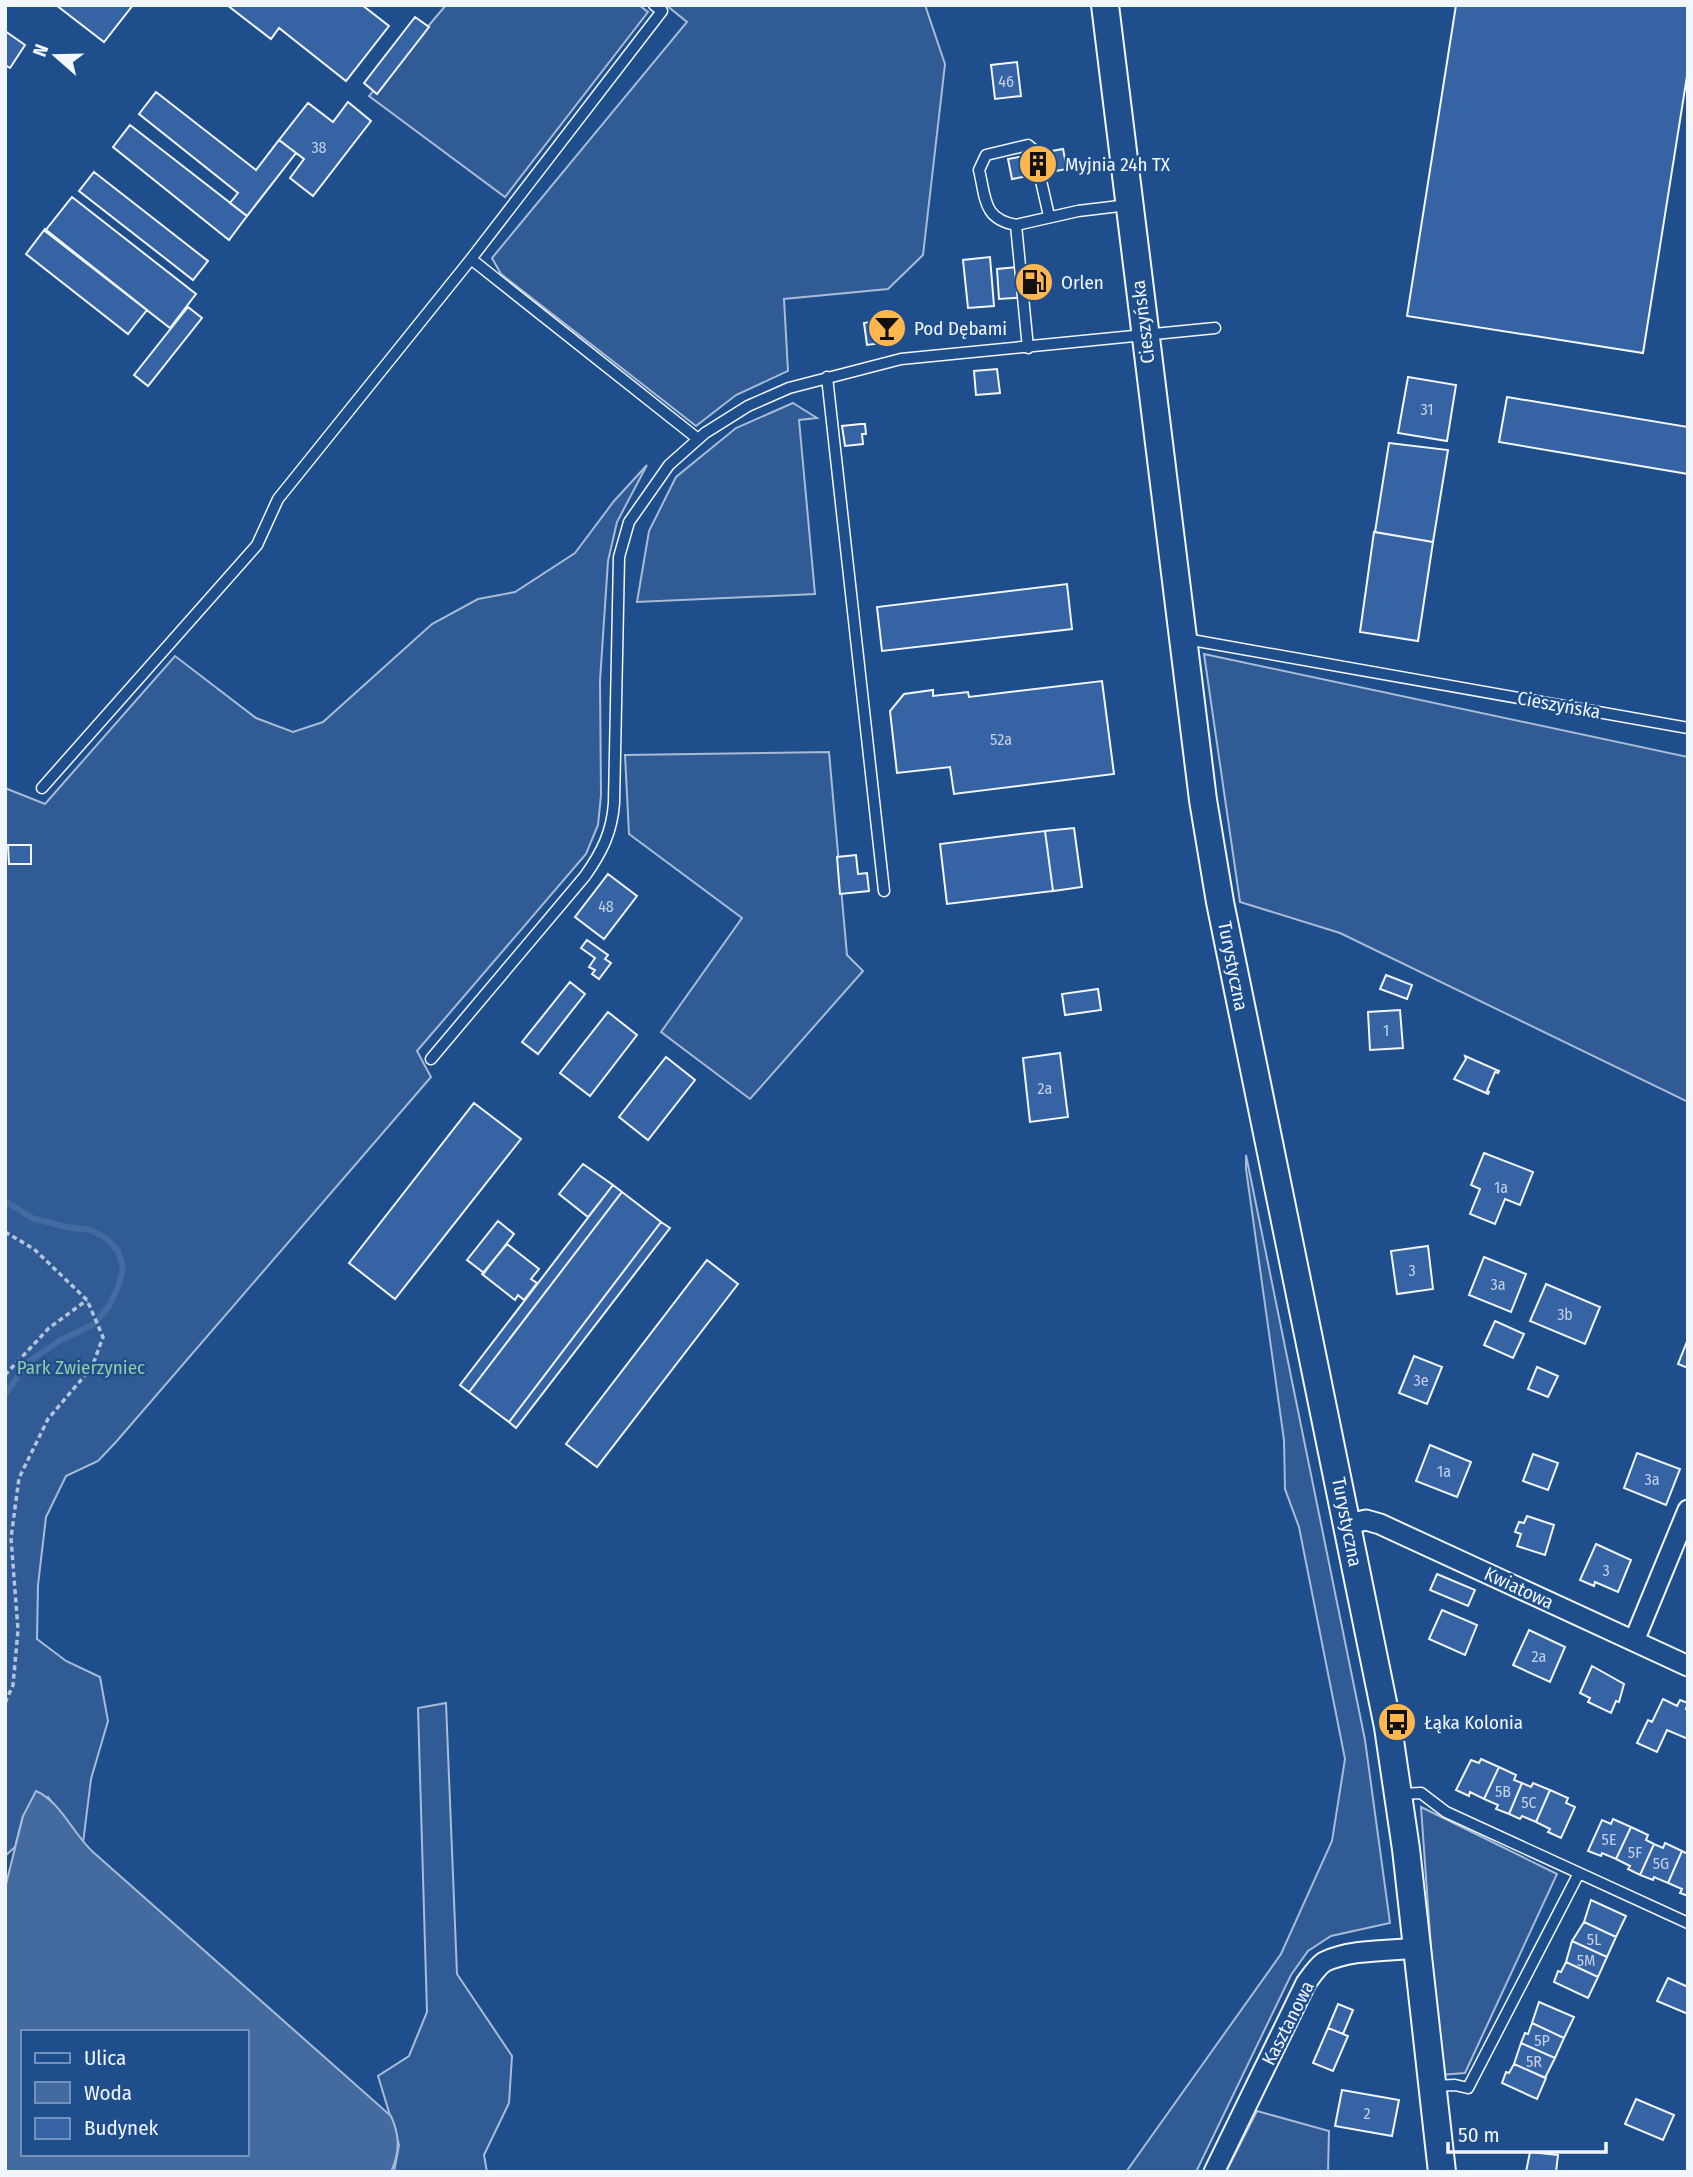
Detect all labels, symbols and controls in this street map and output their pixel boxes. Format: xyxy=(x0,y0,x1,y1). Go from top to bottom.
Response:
north arrow xyxy=(21,21,91,91)
text: N xyxy=(28,41,53,60)
house number: 46 xyxy=(998,72,1014,91)
house number: 38 xyxy=(311,138,327,157)
building icon: Myjnia 24h TX xyxy=(1017,143,1059,185)
place label: Myjnia 24h TX xyxy=(1065,153,1171,176)
fuel station icon: Orlen xyxy=(1013,261,1055,303)
place label: Orlen xyxy=(1061,271,1104,294)
street label: Cieszyńska xyxy=(1126,279,1160,365)
bar icon: Pod Dębami xyxy=(866,307,908,349)
place label: Pod Dębami xyxy=(914,317,1007,340)
house number: 31 xyxy=(1420,400,1434,419)
street label: Cieszyńska xyxy=(1516,686,1602,724)
house number: 52a xyxy=(990,730,1012,749)
house number: 48 xyxy=(598,897,614,916)
street label: Turystyczna xyxy=(1213,919,1253,1013)
house number: 1 xyxy=(1383,1021,1389,1040)
house number: 2a xyxy=(1038,1079,1053,1098)
house number: 1a xyxy=(1494,1178,1508,1197)
house number: 3 xyxy=(1408,1261,1416,1280)
house number: 3a xyxy=(1490,1275,1506,1294)
house number: 3b xyxy=(1557,1305,1573,1324)
park label: Park Zwierzyniec xyxy=(17,1356,145,1379)
house number: 3e xyxy=(1413,1371,1429,1390)
house number: 1a xyxy=(1437,1462,1451,1481)
house number: 3a xyxy=(1644,1470,1660,1489)
street label: Turystyczna xyxy=(1327,1475,1367,1569)
house number: 3 xyxy=(1602,1561,1610,1580)
street label: Kwiatowa xyxy=(1481,1562,1557,1614)
house number: 2a xyxy=(1532,1647,1547,1666)
bus stop icon: Łąka Kolonia xyxy=(1376,1701,1418,1743)
place label: Łąka Kolonia xyxy=(1424,1711,1523,1734)
house number: 5B xyxy=(1495,1782,1511,1801)
house number: 5C xyxy=(1521,1793,1537,1812)
house number: 5E xyxy=(1602,1830,1616,1849)
house number: 5F xyxy=(1628,1843,1642,1862)
house number: 5G xyxy=(1653,1854,1669,1873)
house number: 5L xyxy=(1587,1930,1601,1949)
house number: 5M xyxy=(1577,1951,1595,1970)
street label: Kasztanowa xyxy=(1257,1977,1319,2069)
legend xyxy=(21,2030,248,2156)
house number: 5P xyxy=(1534,2031,1550,2050)
text: Ulica xyxy=(84,2045,126,2071)
house number: 5R xyxy=(1526,2052,1542,2071)
text: Woda xyxy=(84,2080,132,2106)
house number: 2 xyxy=(1363,2104,1371,2123)
scale bar xyxy=(1448,2110,1606,2154)
text: Budynek xyxy=(84,2115,159,2141)
text: 50 m xyxy=(1458,2122,1500,2148)

